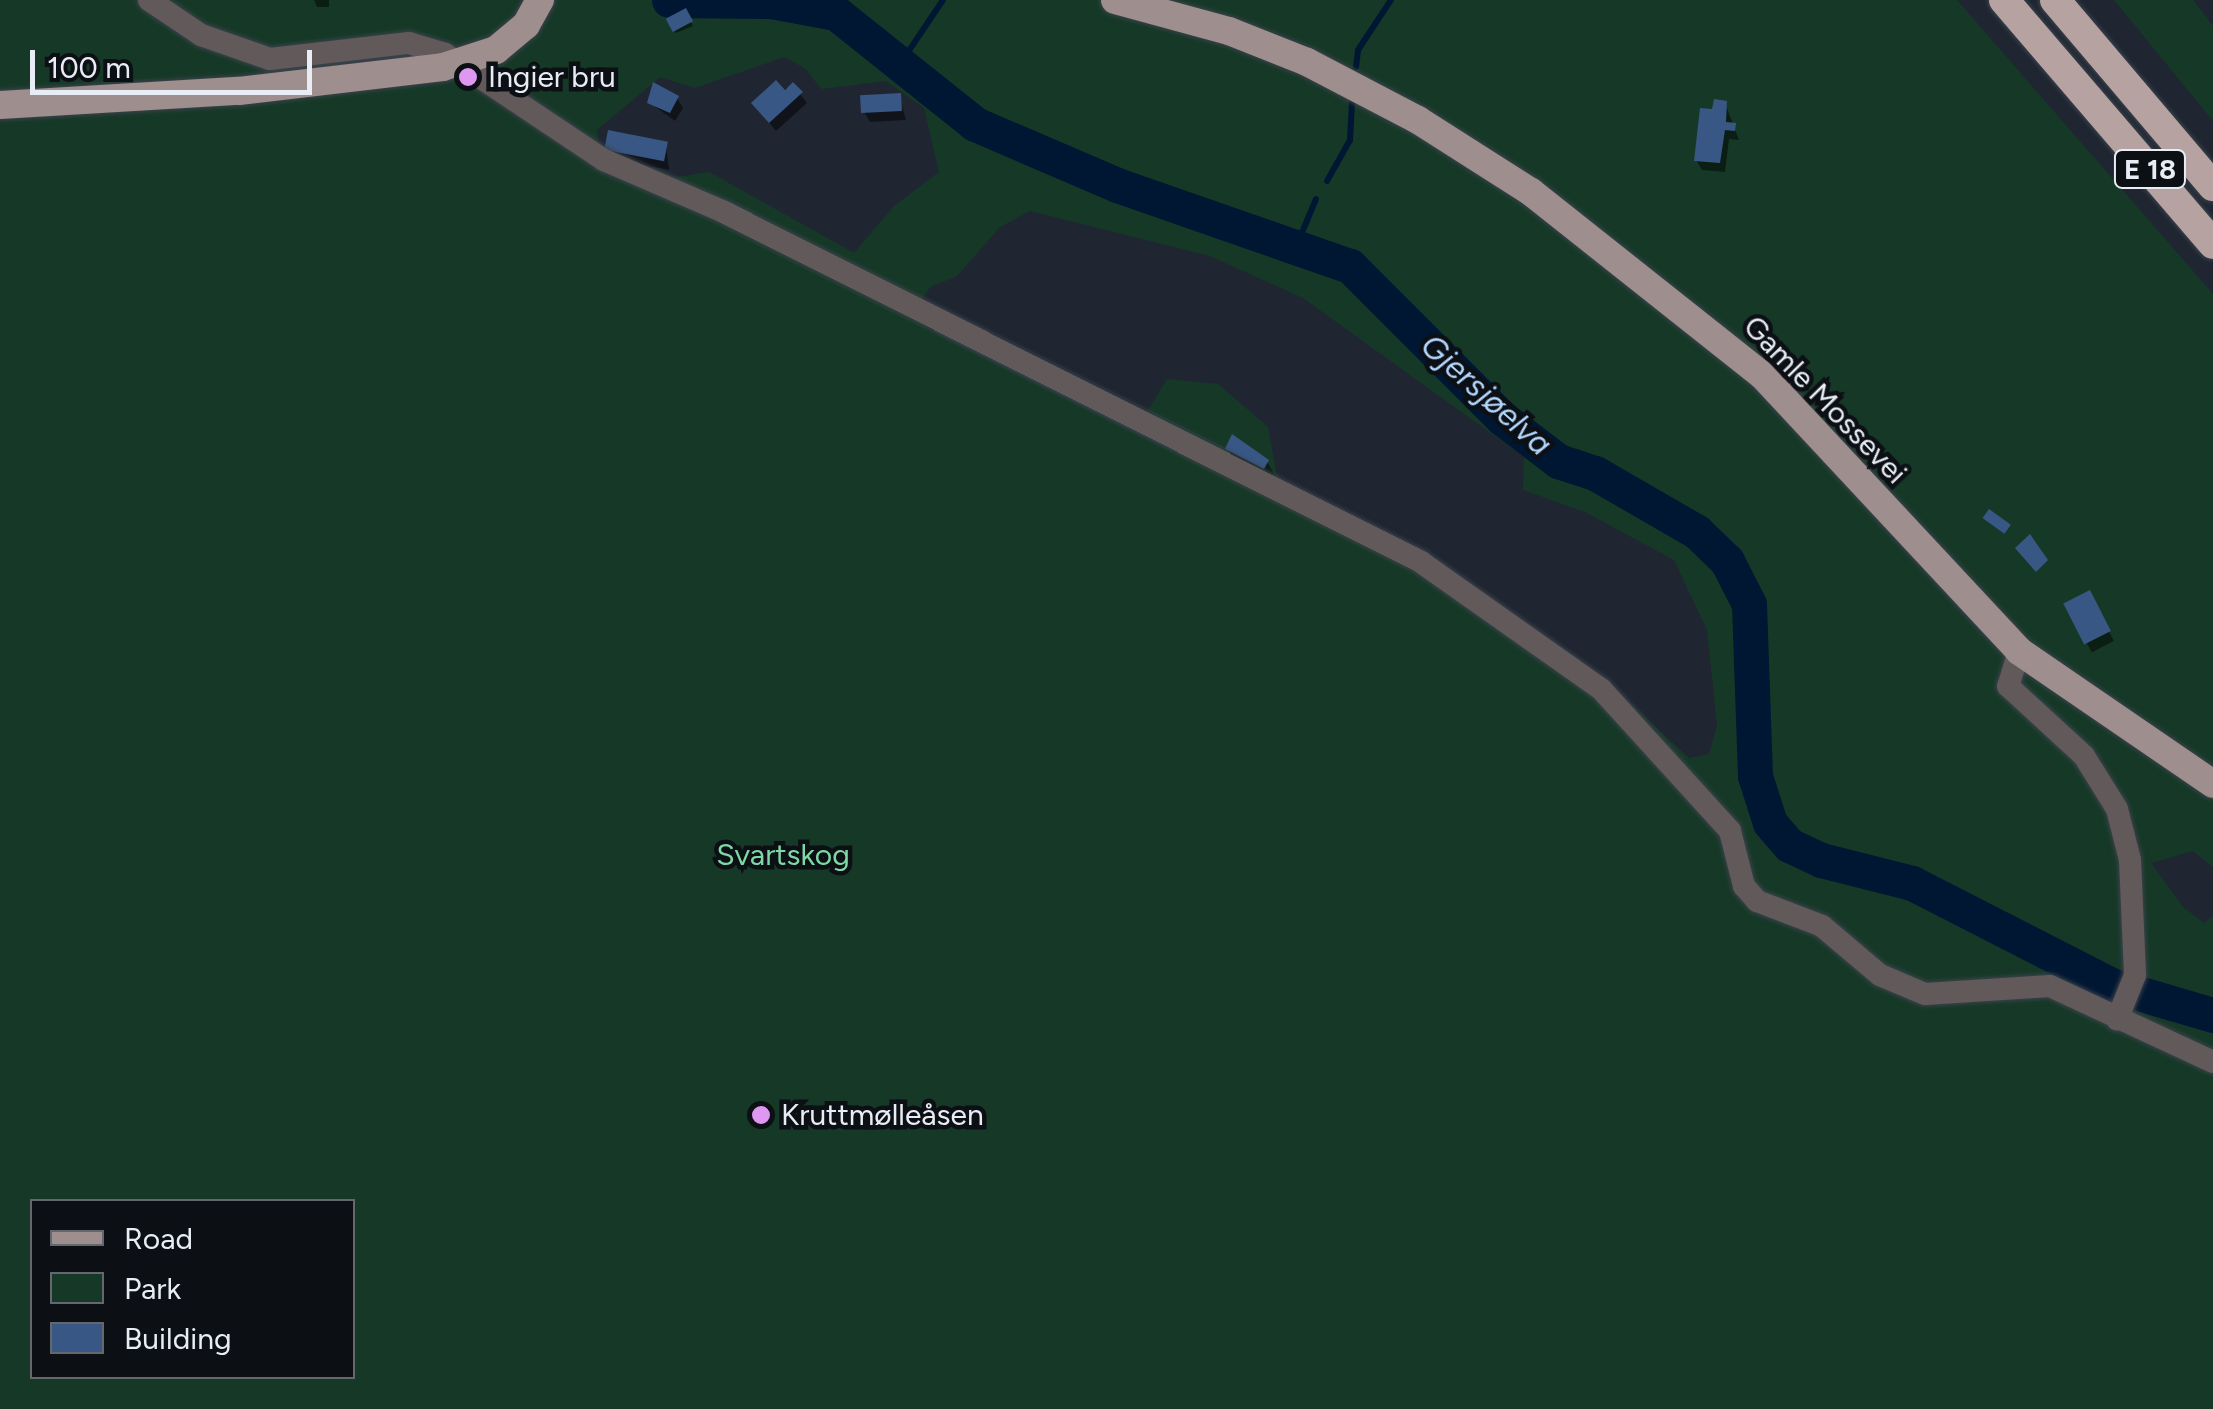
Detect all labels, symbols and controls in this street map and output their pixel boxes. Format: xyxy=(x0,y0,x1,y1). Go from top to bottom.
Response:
scale bar xyxy=(35,30,318,92)
text: 100 m xyxy=(47,49,131,86)
place label: Ingier bru xyxy=(488,59,616,95)
marker: Ingier bru xyxy=(457,66,479,88)
road number: E 18 xyxy=(2112,146,2188,192)
street label: Gamle Mossevei xyxy=(1736,309,1914,491)
water label: Gjersjøelva xyxy=(1413,326,1559,464)
park label: Svartskog xyxy=(716,837,850,873)
place label: Kruttmølleåsen xyxy=(781,1097,984,1133)
marker: Kruttmølleåsen xyxy=(750,1104,772,1126)
legend xyxy=(30,1199,355,1379)
text: Road xyxy=(124,1220,193,1257)
text: Park xyxy=(124,1270,181,1307)
text: Building xyxy=(124,1320,232,1357)

